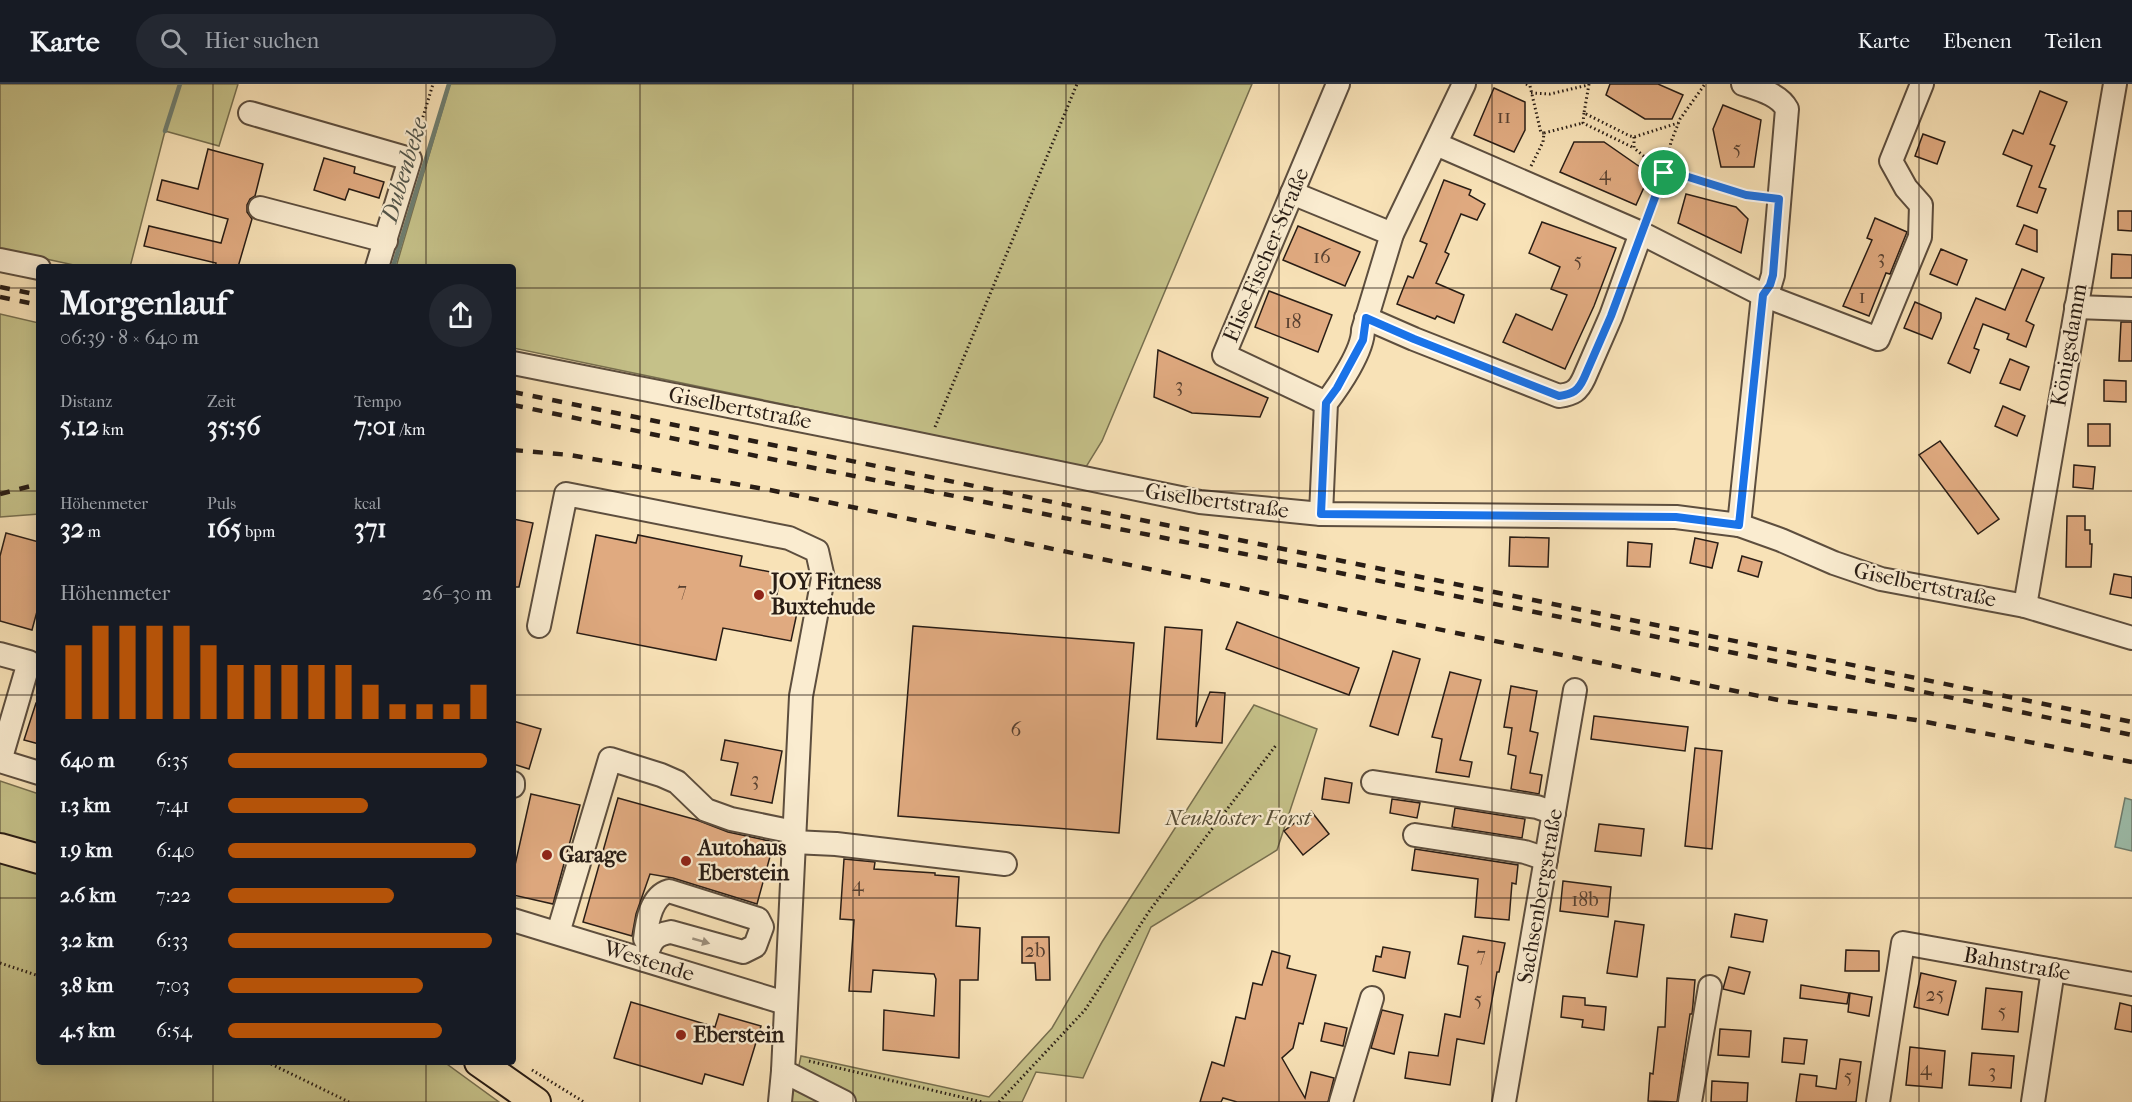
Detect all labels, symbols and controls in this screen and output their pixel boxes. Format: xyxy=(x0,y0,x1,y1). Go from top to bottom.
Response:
search box xyxy=(136,14,556,68)
text: Karte xyxy=(30,25,100,58)
icon: search xyxy=(157,25,190,58)
text: Hier suchen xyxy=(205,28,319,54)
text: Karte xyxy=(1858,29,1910,53)
text: Ebenen xyxy=(1943,29,2012,53)
text: Teilen xyxy=(2045,29,2102,53)
house number: 11 xyxy=(1497,105,1511,128)
water label: Dubenbeke xyxy=(374,113,434,227)
house number: 5 xyxy=(1733,137,1741,160)
pin xyxy=(1638,147,1689,198)
icon: arrive xyxy=(1647,156,1680,189)
house number: 4 xyxy=(1599,162,1612,185)
street label: Elise-Fischer-Straße xyxy=(1218,164,1314,346)
house number: 16 xyxy=(1313,245,1331,268)
house number: 3 xyxy=(1877,246,1885,269)
house number: 5 xyxy=(1574,249,1582,272)
street label: Königsdamm xyxy=(2045,281,2093,409)
text: Morgenlauf xyxy=(60,284,227,323)
button: share xyxy=(429,284,492,347)
house number: 1 xyxy=(1858,285,1866,308)
house number: 18 xyxy=(1284,310,1302,333)
text: 06:39 · 8 × 640 m xyxy=(60,326,199,349)
house number: 3 xyxy=(1175,374,1183,397)
street label: Giselbertstraße xyxy=(666,381,814,435)
text: Distanz xyxy=(60,392,112,411)
text: Zeit xyxy=(207,392,236,411)
text: Tempo xyxy=(354,392,401,411)
text: 5.12 xyxy=(60,411,99,442)
text: 35:56 xyxy=(207,411,261,442)
text: 7:01 xyxy=(354,411,396,442)
text: km xyxy=(99,420,124,439)
text: /km xyxy=(396,420,425,439)
street label: Giselbertstraße xyxy=(1143,478,1291,524)
text: Höhenmeter xyxy=(60,494,148,513)
text: Puls xyxy=(207,494,236,513)
text: kcal xyxy=(354,494,381,513)
text: 32 xyxy=(60,513,84,544)
text: 165 xyxy=(207,513,241,544)
text: 371 xyxy=(354,513,387,544)
text: m xyxy=(84,522,101,541)
text: bpm xyxy=(241,522,275,541)
street label: Giselbertstraße xyxy=(1851,557,1999,613)
place label: JOY Fitness Buxtehude xyxy=(769,569,881,620)
house number: 7 xyxy=(677,578,687,601)
text: Höhenmeter xyxy=(60,582,170,605)
text: 26–30 m xyxy=(422,582,492,605)
marker: JOY Fitness Buxtehude xyxy=(752,588,766,602)
house number: 6 xyxy=(1011,718,1022,741)
text: 640 m xyxy=(60,749,115,772)
text: 6:35 xyxy=(156,749,189,772)
house number: 3 xyxy=(751,768,759,791)
text: 1.3 km xyxy=(60,794,110,817)
text: 7:41 xyxy=(156,794,189,817)
park label: Neukloster Forst xyxy=(1164,805,1312,831)
street label: Sachsenbergstraße xyxy=(1512,806,1568,985)
place label: Autohaus Eberstein xyxy=(696,835,790,886)
text: 1.9 km xyxy=(60,839,112,862)
text: 6:40 xyxy=(156,839,195,862)
place label: Garage xyxy=(559,842,627,868)
marker: Garage xyxy=(540,848,554,862)
marker: Autohaus Eberstein xyxy=(679,854,693,868)
house number: 4 xyxy=(852,873,865,896)
text: 2.6 km xyxy=(60,884,116,907)
text: 7:22 xyxy=(156,884,191,907)
house number: 18b xyxy=(1571,888,1599,911)
text: 3.2 km xyxy=(60,929,114,952)
text: 6:33 xyxy=(156,929,188,952)
street label: Westende xyxy=(600,935,698,987)
one-way arrow xyxy=(693,937,711,946)
house number: 2b xyxy=(1025,939,1045,962)
street label: Bahnstraße xyxy=(1962,942,2073,986)
house number: 7 xyxy=(1476,943,1486,966)
text: 3.8 km xyxy=(60,974,113,997)
text: 7:03 xyxy=(156,974,190,997)
house number: 25 xyxy=(1926,983,1944,1006)
house number: 5 xyxy=(1474,988,1482,1011)
house number: 5 xyxy=(1998,1000,2006,1023)
text: 4.5 km xyxy=(60,1019,115,1042)
text: 6:54 xyxy=(156,1019,192,1042)
place label: Eberstein xyxy=(693,1022,785,1048)
marker: Eberstein xyxy=(674,1028,688,1042)
house number: 4 xyxy=(1920,1057,1933,1080)
house number: 3 xyxy=(1988,1060,1996,1083)
house number: 5 xyxy=(1844,1065,1852,1088)

